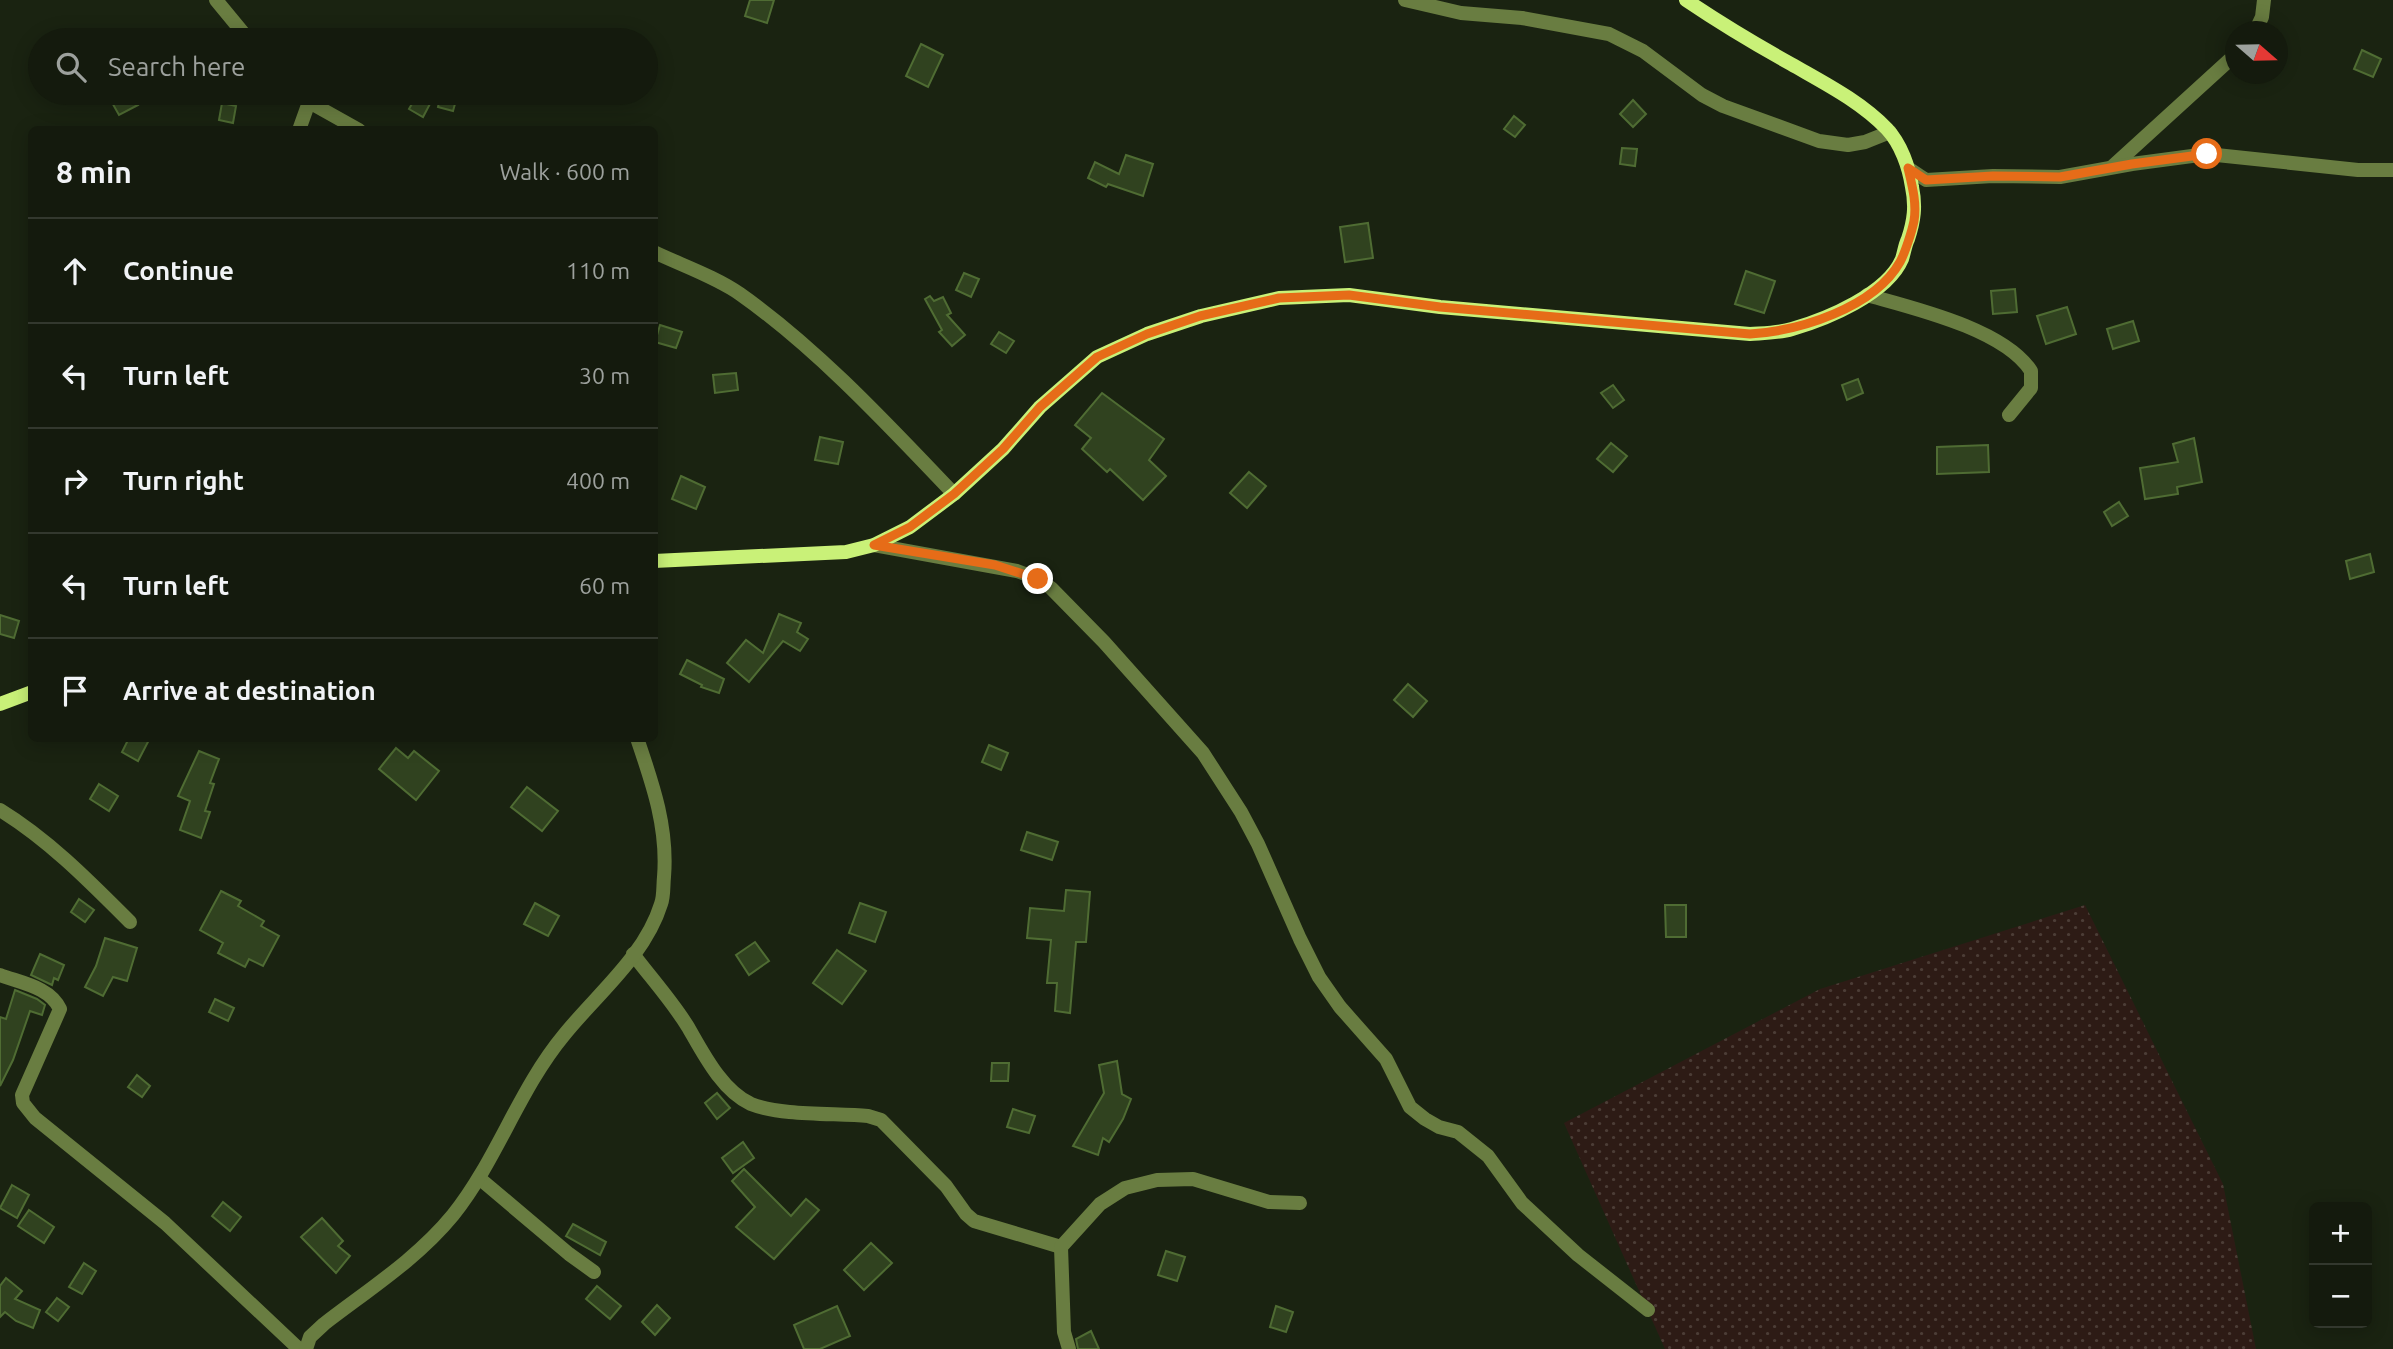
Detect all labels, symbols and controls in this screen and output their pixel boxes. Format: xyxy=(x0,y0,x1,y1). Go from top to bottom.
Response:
north arrow xyxy=(2225,21,2288,84)
search box xyxy=(28,28,658,105)
icon: search xyxy=(52,48,90,86)
text: Search here xyxy=(108,52,245,81)
route start xyxy=(2191,138,2222,169)
text: 8 min xyxy=(56,155,132,189)
text: Walk · 600 m xyxy=(499,159,630,184)
icon: ahead xyxy=(56,252,94,290)
text: Continue xyxy=(123,256,234,285)
text: 110 m xyxy=(566,258,630,283)
icon: left xyxy=(56,357,94,395)
text: Turn left xyxy=(123,361,229,390)
text: 30 m xyxy=(579,363,630,388)
icon: right xyxy=(56,462,94,500)
text: Turn right xyxy=(123,466,244,495)
text: 400 m xyxy=(566,468,630,493)
route end xyxy=(1022,563,1053,594)
icon: left xyxy=(56,567,94,605)
text: Turn left xyxy=(123,571,229,600)
text: 60 m xyxy=(579,573,630,598)
icon: arrive xyxy=(56,672,94,710)
text: Arrive at destination xyxy=(123,676,376,705)
map controls xyxy=(2309,1202,2372,1328)
button: + xyxy=(2309,1202,2372,1265)
button: − xyxy=(2309,1265,2372,1328)

